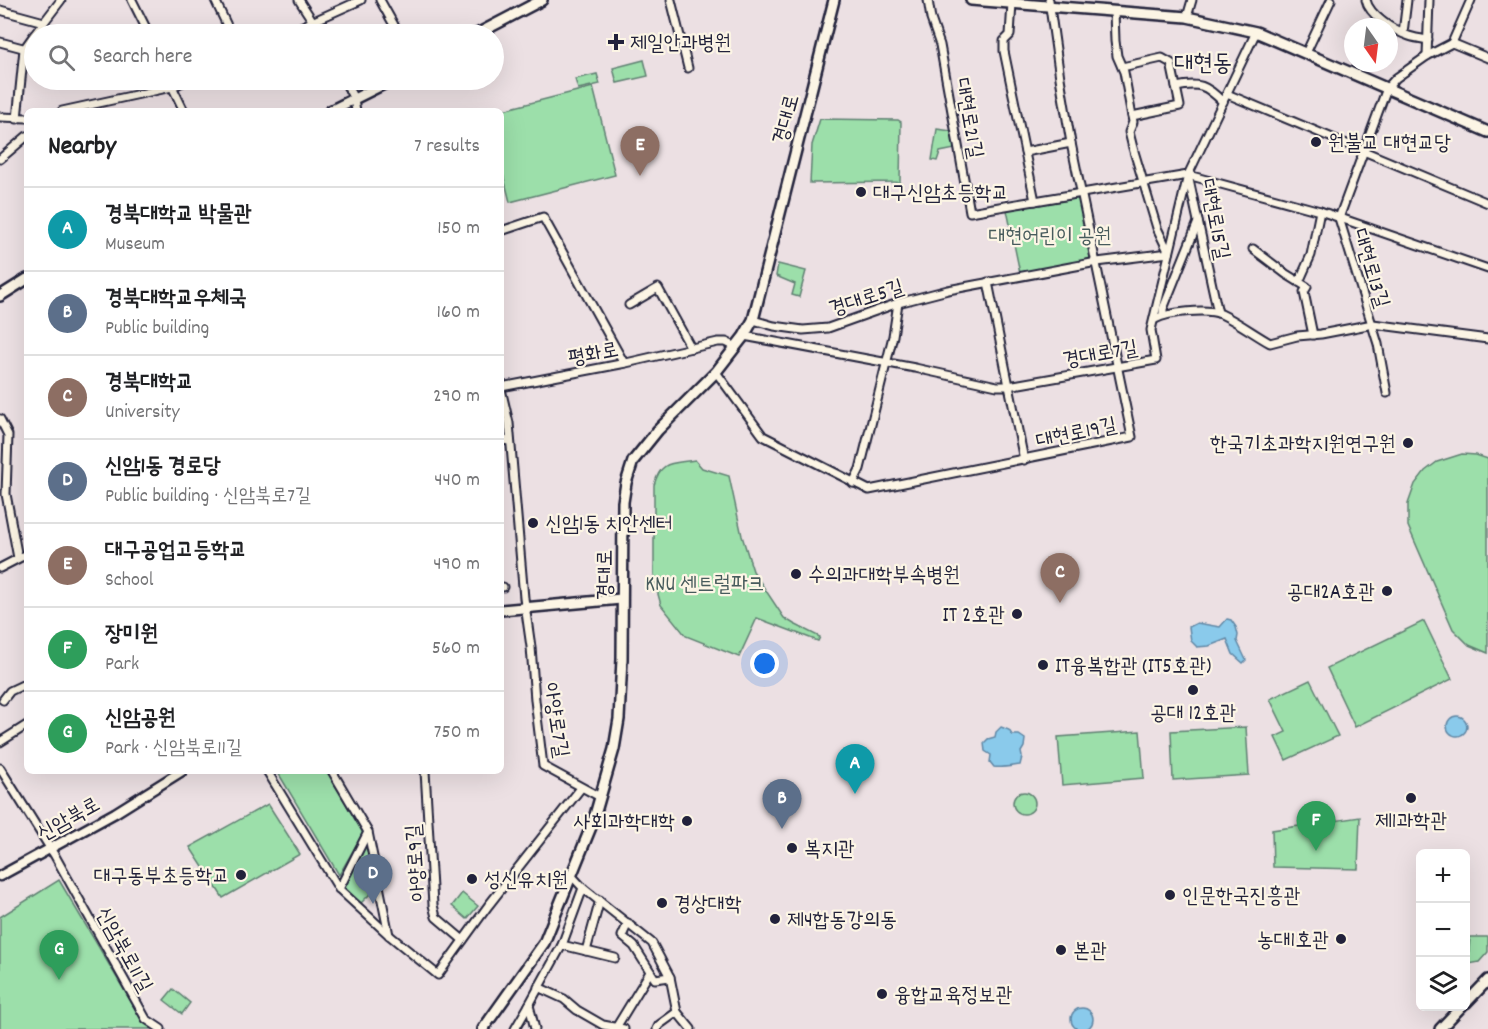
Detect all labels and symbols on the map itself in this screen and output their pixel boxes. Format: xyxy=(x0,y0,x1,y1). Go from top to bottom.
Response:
north arrow xyxy=(1344,18,1398,72)
place label: 제일안과병원 xyxy=(630,30,731,60)
marker: 제일안과병원 xyxy=(607,33,625,51)
district label: 대현동 xyxy=(1174,48,1232,82)
street label: 대현로21길 xyxy=(945,76,989,161)
street label: 경대로 xyxy=(767,91,809,148)
pin: E xyxy=(620,126,660,176)
place label: 원불교 대현교당 xyxy=(1328,130,1451,160)
marker: 원불교 대현교당 xyxy=(1309,135,1323,149)
street label: 대현로15길 xyxy=(1191,177,1236,263)
place label: 대구신암초등학교 xyxy=(873,180,1008,210)
marker: 대구신암초등학교 xyxy=(854,185,868,199)
park label: 대현어린이 공원 xyxy=(988,223,1112,253)
street label: 대현로13길 xyxy=(1343,226,1395,312)
street label: 경대로5길 xyxy=(826,274,908,326)
street label: 경대로7길 xyxy=(1061,335,1140,377)
street label: 평화로 xyxy=(566,336,621,376)
street label: 대현로19길 xyxy=(1033,412,1120,458)
place label: 한국기초과학지원연구원 xyxy=(1210,431,1396,461)
marker: 한국기초과학지원연구원 xyxy=(1401,436,1415,450)
place label: 신암1동 치안센터 xyxy=(545,511,673,541)
marker: 신암1동 치안센터 xyxy=(526,516,540,530)
street label: 경대로 xyxy=(592,550,622,600)
pin: C xyxy=(1040,554,1080,603)
place label: 수의과대학부속병원 xyxy=(808,562,960,592)
marker: 수의과대학부속병원 xyxy=(789,567,803,581)
park label: KNU 센트럴파크 xyxy=(645,571,765,601)
place label: 공대2A호관 xyxy=(1287,579,1375,609)
marker: 공대2A호관 xyxy=(1380,584,1394,598)
place label: IT 2호관 xyxy=(942,602,1005,632)
marker: IT 2호관 xyxy=(1010,607,1024,621)
your location xyxy=(750,649,779,678)
place label: IT융복합관 (IT5호관) xyxy=(1055,653,1211,683)
marker: IT융복합관 (IT5호관) xyxy=(1036,658,1050,672)
street label: 아양로7길 xyxy=(533,681,575,760)
marker: 공대 12호관 xyxy=(1186,683,1200,697)
place label: 공대 12호관 xyxy=(1150,700,1236,730)
pin: A xyxy=(836,744,874,794)
pin: B xyxy=(762,780,802,829)
street label: 신암북로 xyxy=(33,791,106,850)
marker: 제1과학관 xyxy=(1404,791,1418,805)
pin: F xyxy=(1296,802,1336,851)
place label: 제1과학관 xyxy=(1375,808,1447,838)
place label: 사회과학대학 xyxy=(574,809,675,839)
marker: 사회과학대학 xyxy=(680,814,694,828)
street label: 아양로9길 xyxy=(400,823,436,902)
place label: 복지관 xyxy=(804,836,855,866)
marker: 복지관 xyxy=(785,841,799,855)
pin: D xyxy=(354,854,392,904)
place label: 대구동부초등학교 xyxy=(94,863,229,893)
place label: 성신유치원 xyxy=(484,867,569,897)
marker: 대구동부초등학교 xyxy=(234,868,248,882)
marker: 성신유치원 xyxy=(465,872,479,886)
place label: 인문한국진흥관 xyxy=(1182,883,1300,913)
marker: 인문한국진흥관 xyxy=(1163,888,1177,902)
place label: 경상대학 xyxy=(674,891,742,921)
marker: 경상대학 xyxy=(655,896,669,910)
street label: 신암북로11길 xyxy=(87,902,158,999)
place label: 제4합동강의동 xyxy=(787,907,897,937)
marker: 제4합동강의동 xyxy=(768,912,782,926)
place label: 농대1호관 xyxy=(1257,927,1329,957)
pin: G xyxy=(40,930,78,980)
marker: 농대1호관 xyxy=(1334,932,1348,946)
place label: 본관 xyxy=(1073,938,1107,968)
marker: 본관 xyxy=(1054,943,1068,957)
place label: 융합교육정보관 xyxy=(894,982,1012,1012)
marker: 융합교육정보관 xyxy=(875,987,889,1001)

